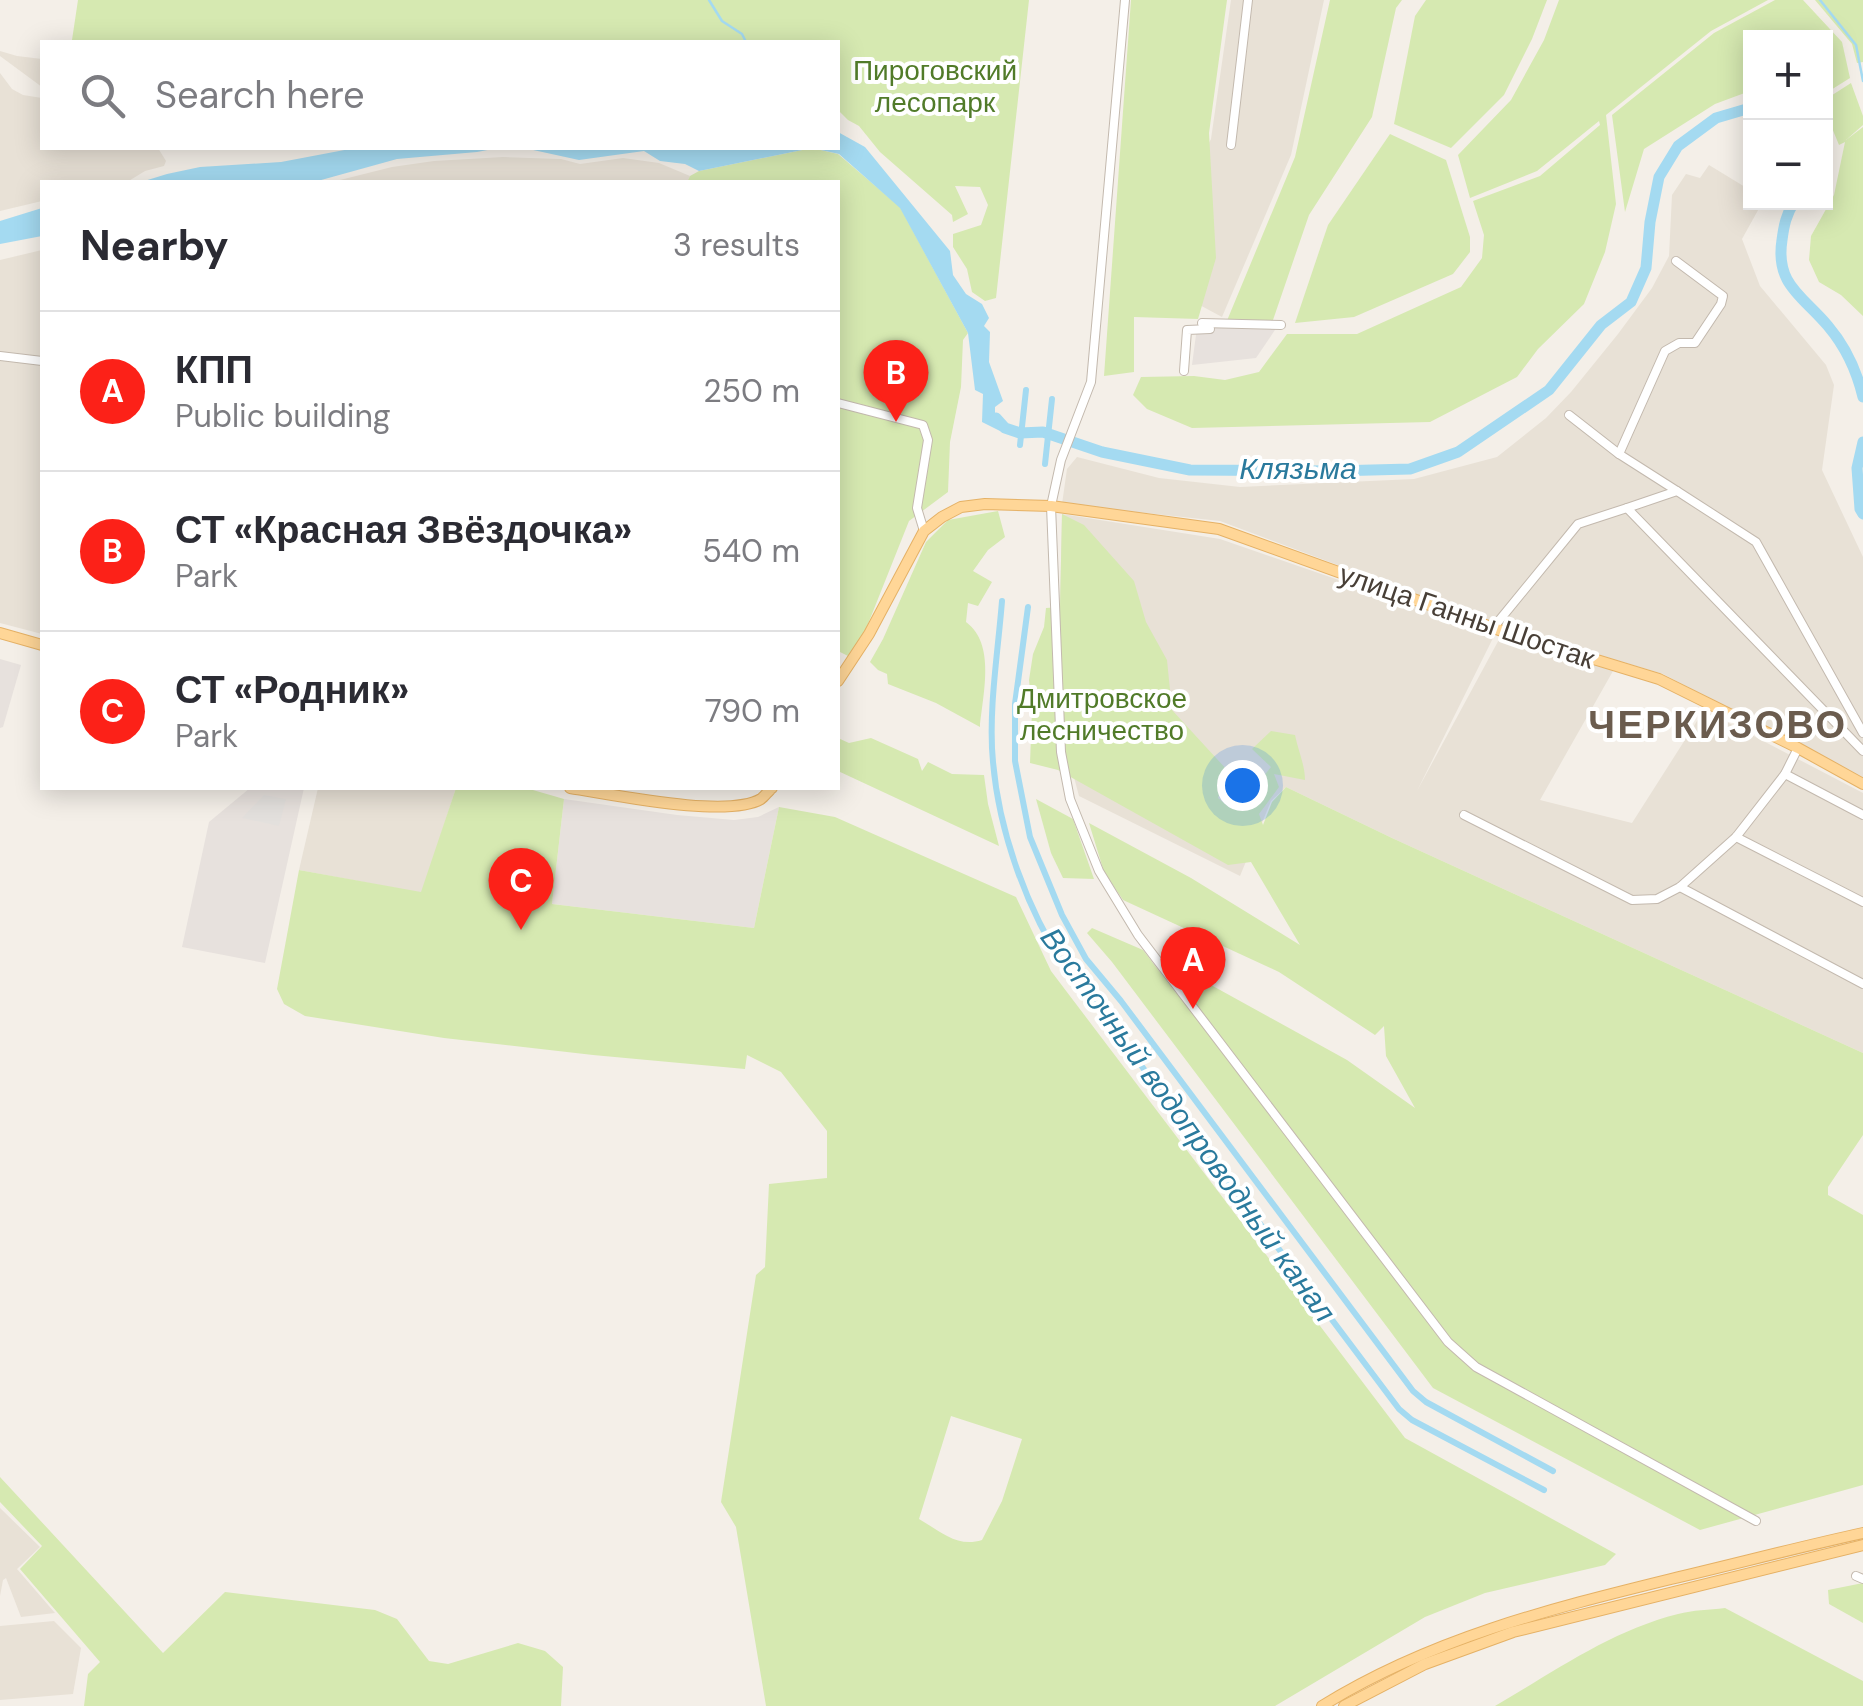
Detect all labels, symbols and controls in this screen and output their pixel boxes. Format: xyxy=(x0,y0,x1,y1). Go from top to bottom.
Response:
map controls xyxy=(1743,30,1833,210)
button: + xyxy=(1743,30,1833,120)
search box xyxy=(40,40,840,150)
park label: Пироговский лесопарк xyxy=(853,52,1017,121)
icon: search xyxy=(75,68,130,123)
text: Search here xyxy=(155,70,365,120)
button: − xyxy=(1743,120,1833,210)
text: Nearby xyxy=(80,218,229,273)
text: 3 results xyxy=(673,224,800,266)
pin: B xyxy=(864,340,928,422)
text: КПП xyxy=(175,345,253,395)
text: A xyxy=(101,370,124,412)
text: 250 m xyxy=(703,370,800,412)
text: Public building xyxy=(175,395,391,437)
water label: Клязьма xyxy=(1239,449,1357,488)
text: СТ «Красная Звёздочка» xyxy=(175,505,632,555)
text: B xyxy=(102,530,123,572)
text: 540 m xyxy=(702,530,800,572)
text: Park xyxy=(175,555,238,597)
street label: улица Ганны Шостак xyxy=(1334,555,1600,678)
text: СТ «Родник» xyxy=(175,665,409,715)
park label: Дмитровское лесничество xyxy=(1017,680,1187,749)
text: C xyxy=(101,690,124,732)
text: 790 m xyxy=(705,690,800,732)
district label: ЧЕРКИЗОВО xyxy=(1588,700,1848,750)
text: Park xyxy=(175,715,238,757)
your location xyxy=(1217,760,1268,811)
pin: C xyxy=(488,848,554,930)
water label: Восточный водопроводный канал xyxy=(1032,920,1345,1330)
pin: A xyxy=(1160,926,1226,1009)

